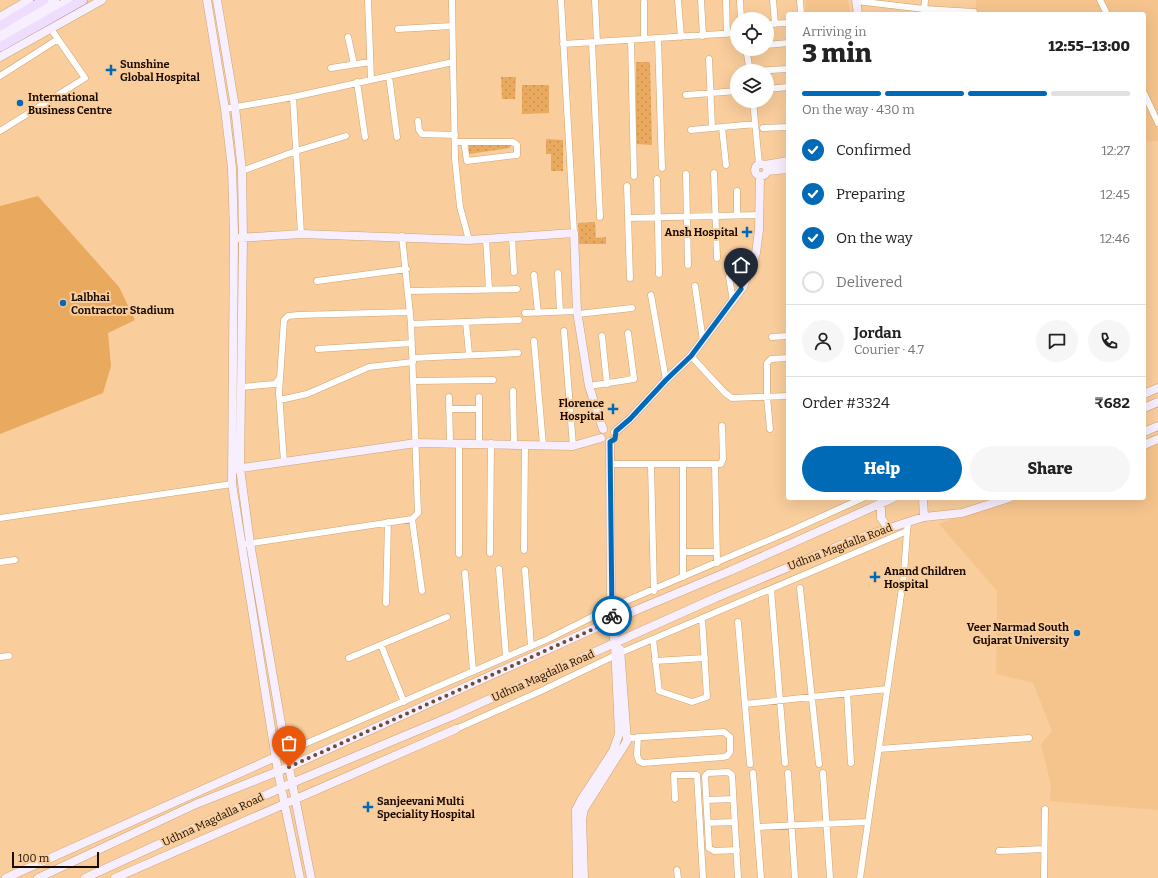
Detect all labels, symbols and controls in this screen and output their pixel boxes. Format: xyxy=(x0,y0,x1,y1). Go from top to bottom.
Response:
map controls xyxy=(730,12,774,108)
button: locate xyxy=(730,12,774,56)
text: Arriving in xyxy=(802,24,867,39)
text: 12:55–13:00 xyxy=(1048,37,1130,55)
text: 3 min xyxy=(802,38,872,69)
place label: Sunshine Global Hospital xyxy=(120,58,201,84)
marker: Sunshine Global Hospital xyxy=(105,64,117,76)
button: layers xyxy=(730,64,774,108)
place label: International Business Centre xyxy=(28,91,112,117)
marker: International Business Centre xyxy=(15,98,25,108)
text: On the way · 430 m xyxy=(802,102,915,117)
icon: check xyxy=(802,139,824,161)
text: Confirmed xyxy=(836,141,911,159)
text: 12:27 xyxy=(1101,143,1130,158)
icon: check xyxy=(802,183,824,205)
text: Preparing xyxy=(836,185,905,203)
text: 12:45 xyxy=(1100,187,1130,202)
place label: Ansh Hospital xyxy=(664,226,739,239)
marker: Ansh Hospital xyxy=(741,226,753,238)
icon: check xyxy=(802,227,824,249)
text: On the way xyxy=(836,229,913,247)
text: 12:46 xyxy=(1100,231,1130,246)
pin xyxy=(724,248,758,289)
icon: home xyxy=(730,254,752,276)
text: Delivered xyxy=(836,273,903,291)
place label: Lalbhai Contractor Stadium xyxy=(71,291,175,317)
marker: Lalbhai Contractor Stadium xyxy=(58,298,68,308)
button: person xyxy=(802,320,844,362)
button: chat xyxy=(1036,320,1078,362)
button: phone xyxy=(1088,320,1130,362)
text: Jordan xyxy=(854,324,901,342)
text: Courier · 4.7 xyxy=(854,342,924,357)
text: Order #3324 xyxy=(802,394,890,412)
text: ₹682 xyxy=(1094,394,1130,412)
place label: Florence Hospital xyxy=(558,397,605,423)
marker: Florence Hospital xyxy=(607,403,619,415)
button: Help xyxy=(802,446,962,492)
button: Share xyxy=(970,446,1130,492)
street label: Udhna Magdalla Road xyxy=(786,521,895,573)
place label: Anand Children Hospital xyxy=(884,565,966,591)
marker: Anand Children Hospital xyxy=(869,571,881,583)
courier xyxy=(592,596,632,636)
icon: bike xyxy=(601,605,623,627)
place label: Veer Narmad South Gujarat University xyxy=(967,621,1070,647)
marker: Veer Narmad South Gujarat University xyxy=(1072,628,1082,638)
street label: Udhna Magdalla Road xyxy=(490,647,597,705)
pin xyxy=(272,726,306,767)
icon: bag xyxy=(278,732,300,754)
street label: Udhna Magdalla Road xyxy=(160,790,266,849)
place label: Sanjeevani Multi Speciality Hospital xyxy=(377,795,475,821)
marker: Sanjeevani Multi Speciality Hospital xyxy=(362,801,374,813)
scale bar xyxy=(12,850,99,869)
text: 100 m xyxy=(18,852,49,865)

